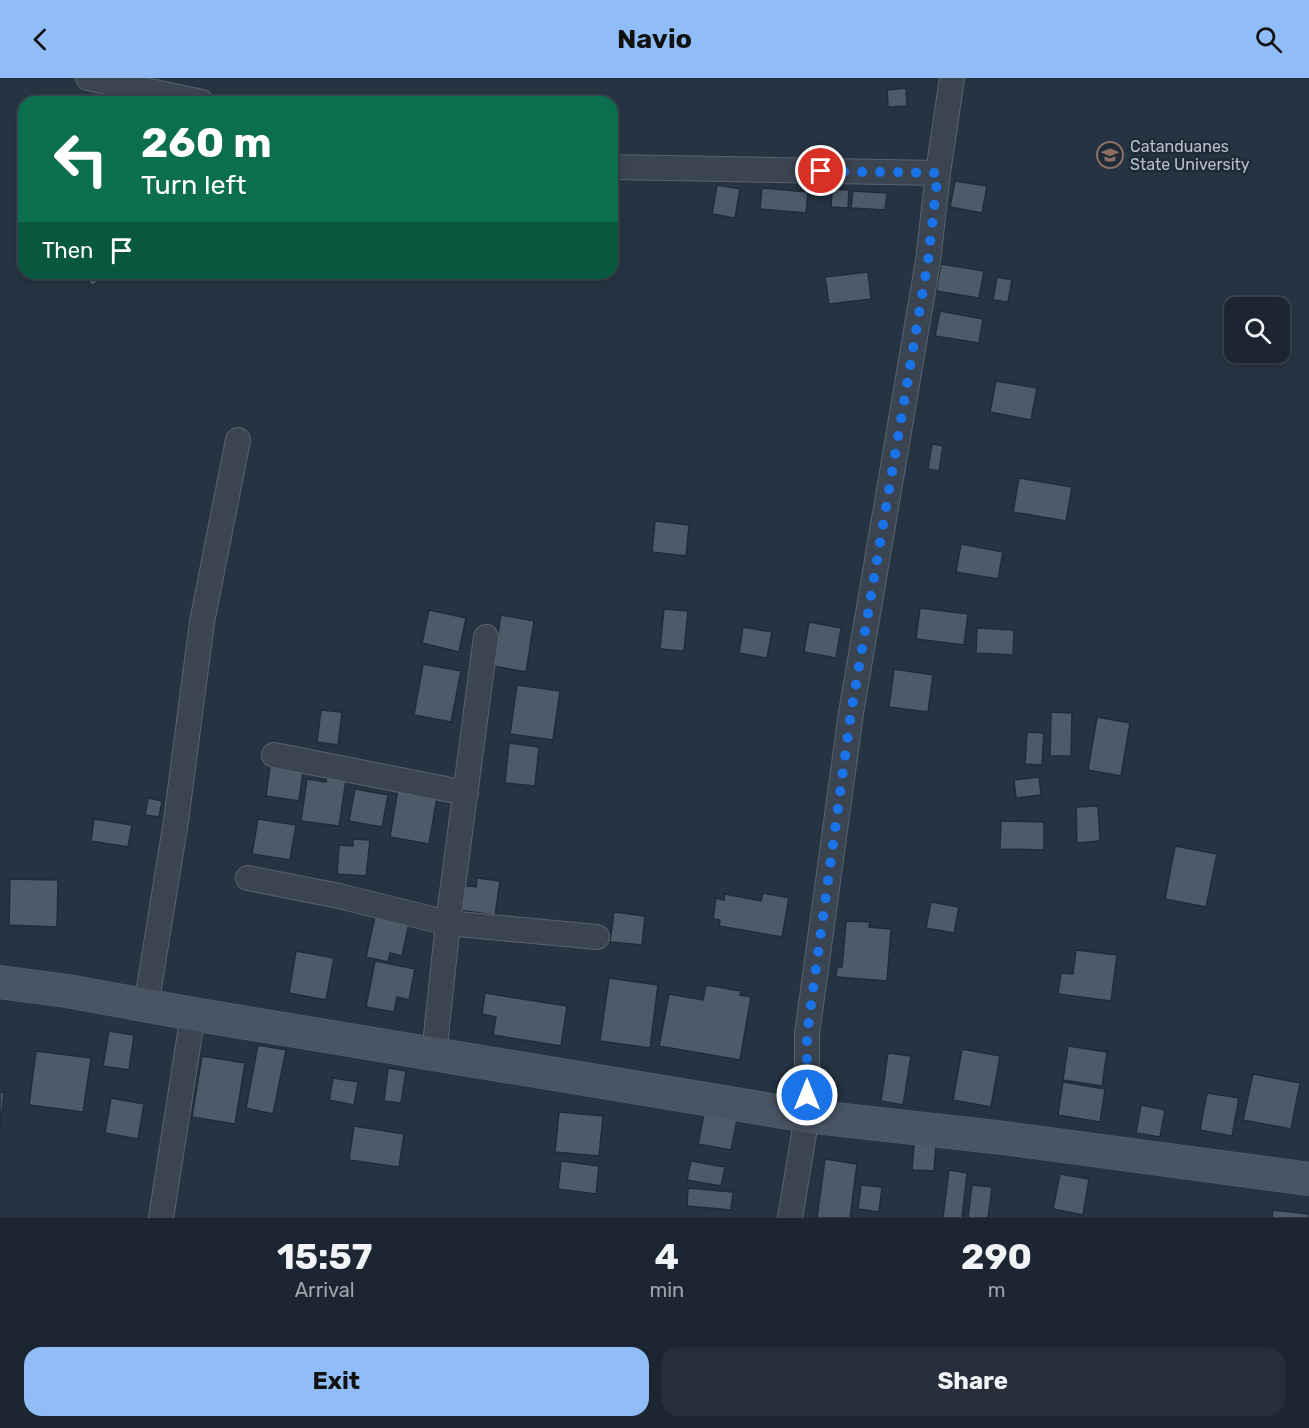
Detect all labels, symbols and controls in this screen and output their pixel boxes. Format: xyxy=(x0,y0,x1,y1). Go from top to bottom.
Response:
icon: back xyxy=(24,23,57,56)
text: Navio xyxy=(617,23,692,55)
icon: search xyxy=(1252,23,1285,56)
text: 260 m xyxy=(141,118,272,168)
icon: left xyxy=(42,120,120,198)
place label: Catanduanes State University xyxy=(1130,137,1250,174)
school or university icon: Catanduanes State University xyxy=(1095,140,1125,170)
pin xyxy=(795,145,846,196)
icon: arrive xyxy=(804,154,837,187)
text: Turn left xyxy=(141,169,246,201)
icon: arrive xyxy=(105,234,138,267)
text: Then xyxy=(42,237,93,264)
map controls xyxy=(1224,297,1290,363)
button: search xyxy=(1224,297,1290,363)
position arrow xyxy=(775,1063,839,1127)
text: 15:57 xyxy=(277,1235,372,1278)
text: 4 xyxy=(654,1235,679,1278)
text: 290 xyxy=(961,1235,1032,1278)
text: Arrival xyxy=(295,1278,355,1302)
text: min xyxy=(649,1278,684,1302)
text: m xyxy=(988,1278,1005,1302)
button: Exit xyxy=(24,1347,649,1416)
button: Share xyxy=(661,1347,1285,1416)

